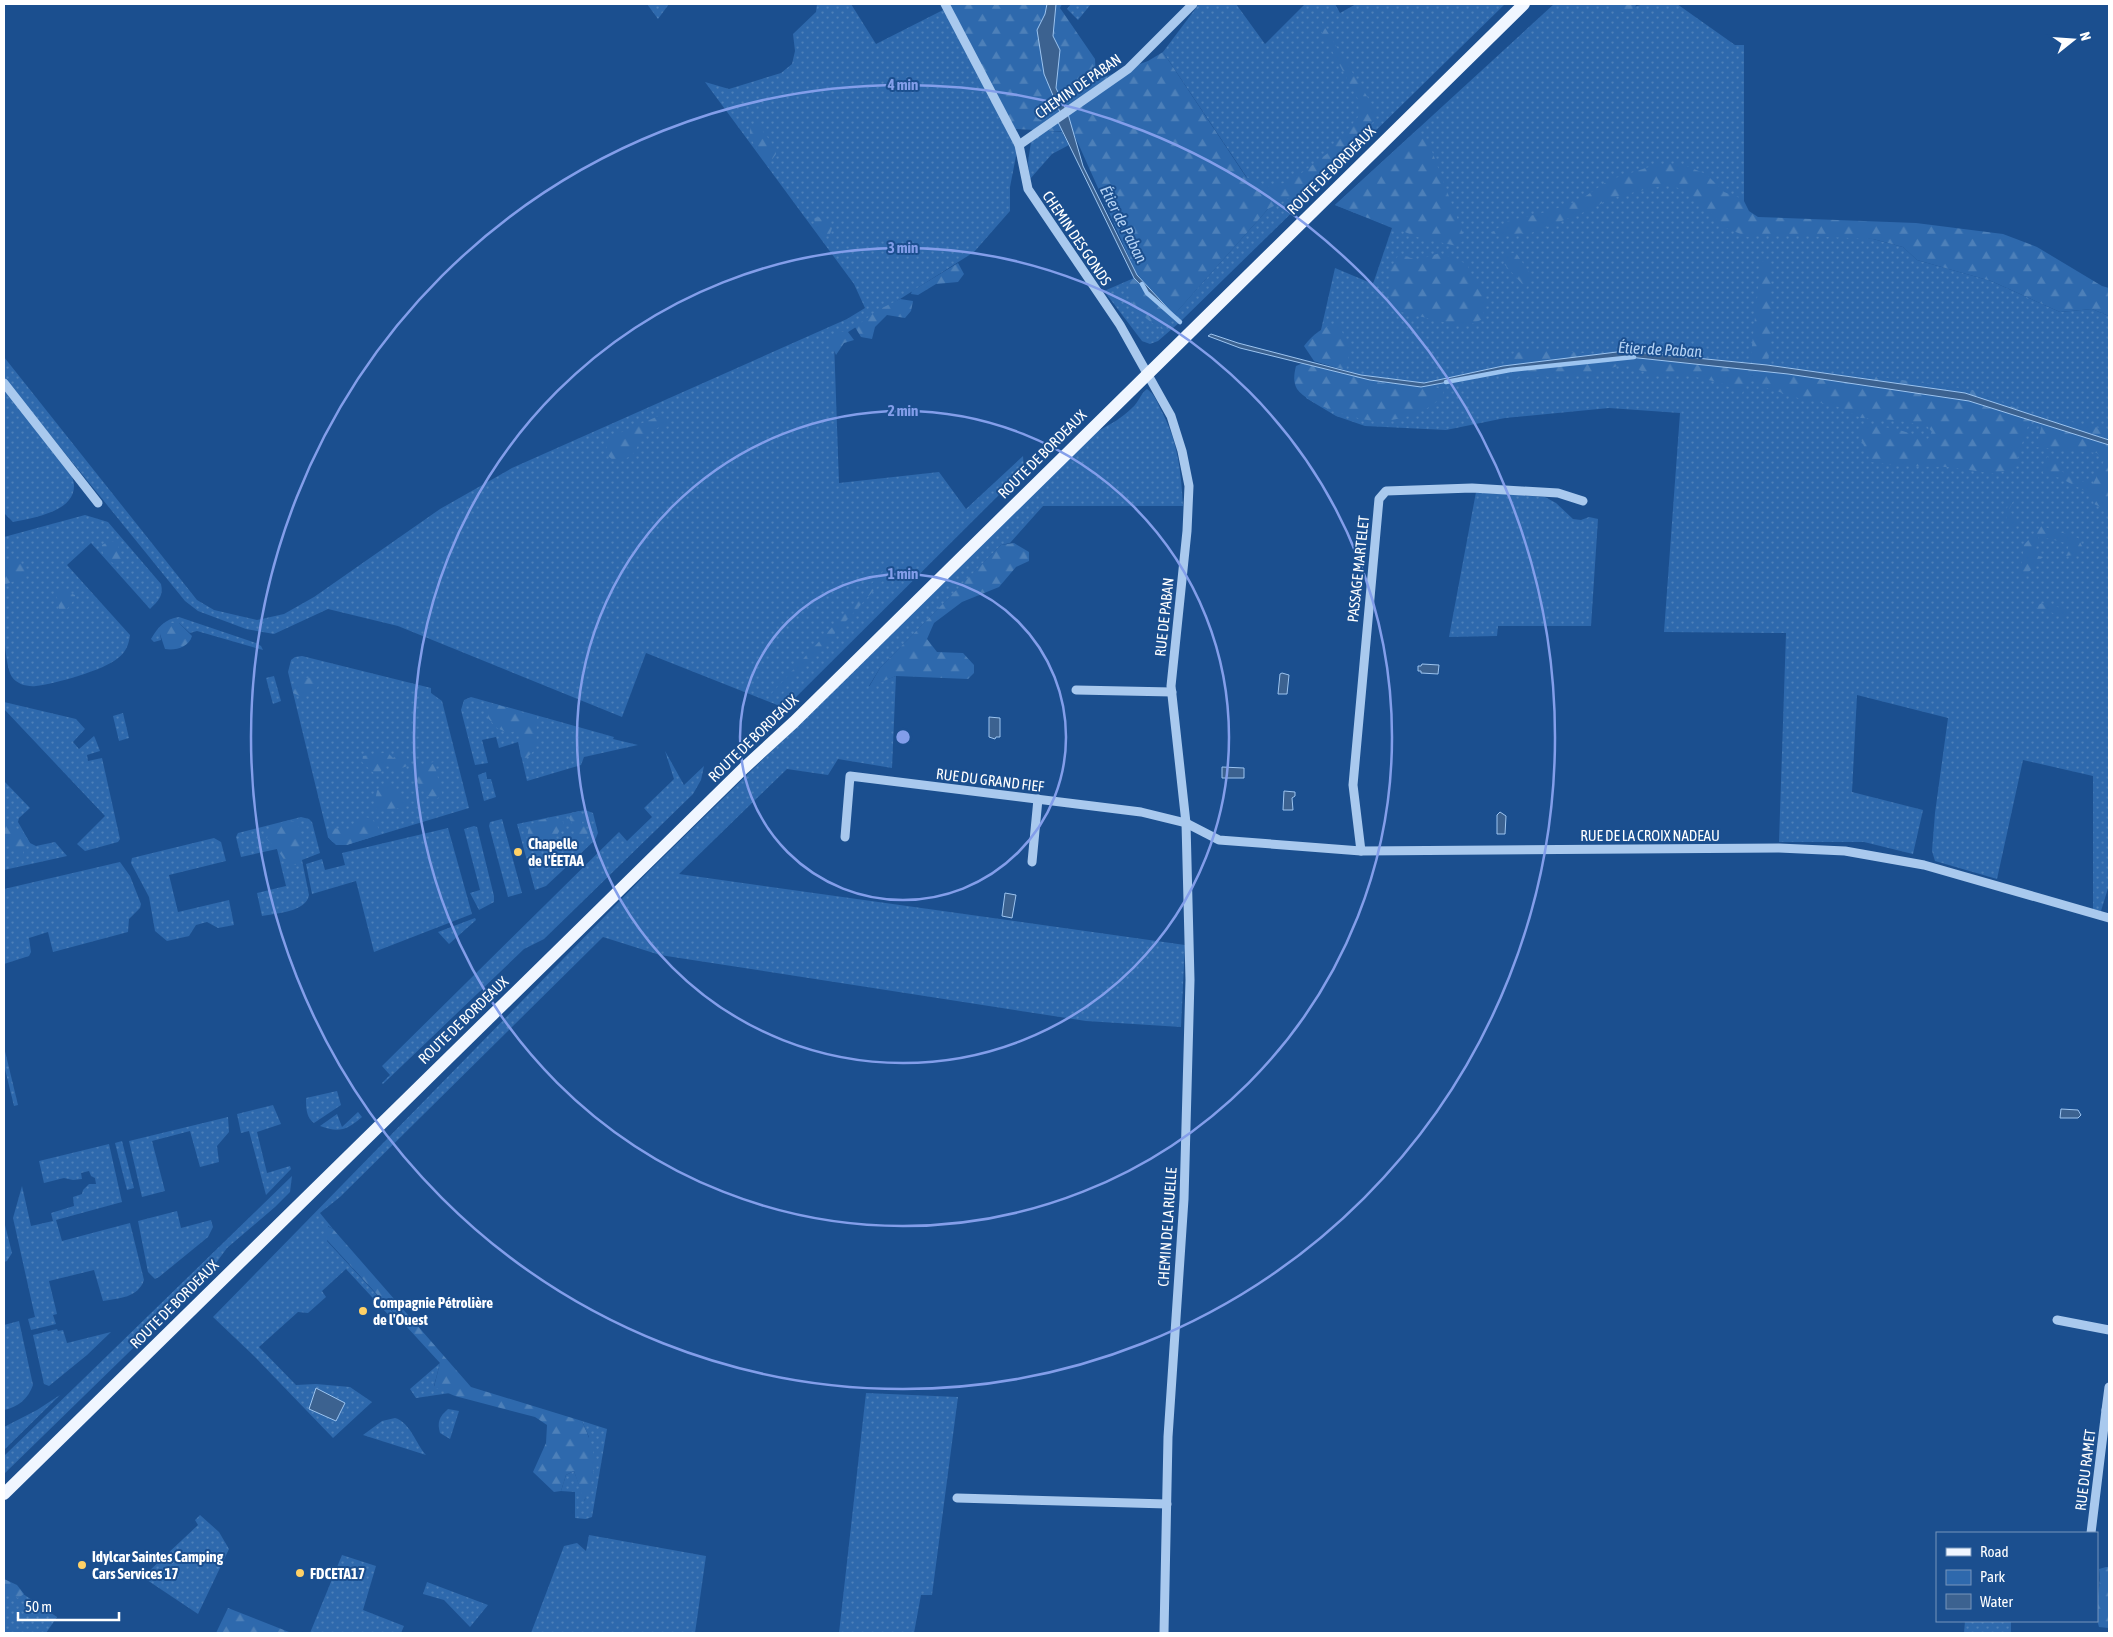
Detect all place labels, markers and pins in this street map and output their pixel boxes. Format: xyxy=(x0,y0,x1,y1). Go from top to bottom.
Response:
centre of rings xyxy=(894,728,912,746)
place label: Chapelle de l'ÉETAA xyxy=(528,835,585,869)
marker: Chapelle de l'ÉETAA xyxy=(512,846,524,858)
place label: Compagnie Pétrolière de l'Ouest xyxy=(373,1294,493,1328)
marker: Compagnie Pétrolière de l'Ouest xyxy=(357,1305,369,1317)
place label: Idylcar Saintes Camping Cars Services 17 xyxy=(92,1548,224,1582)
marker: Idylcar Saintes Camping Cars Services 17 xyxy=(76,1559,88,1571)
place label: FDCETA17 xyxy=(310,1565,365,1582)
marker: FDCETA17 xyxy=(294,1567,306,1579)

